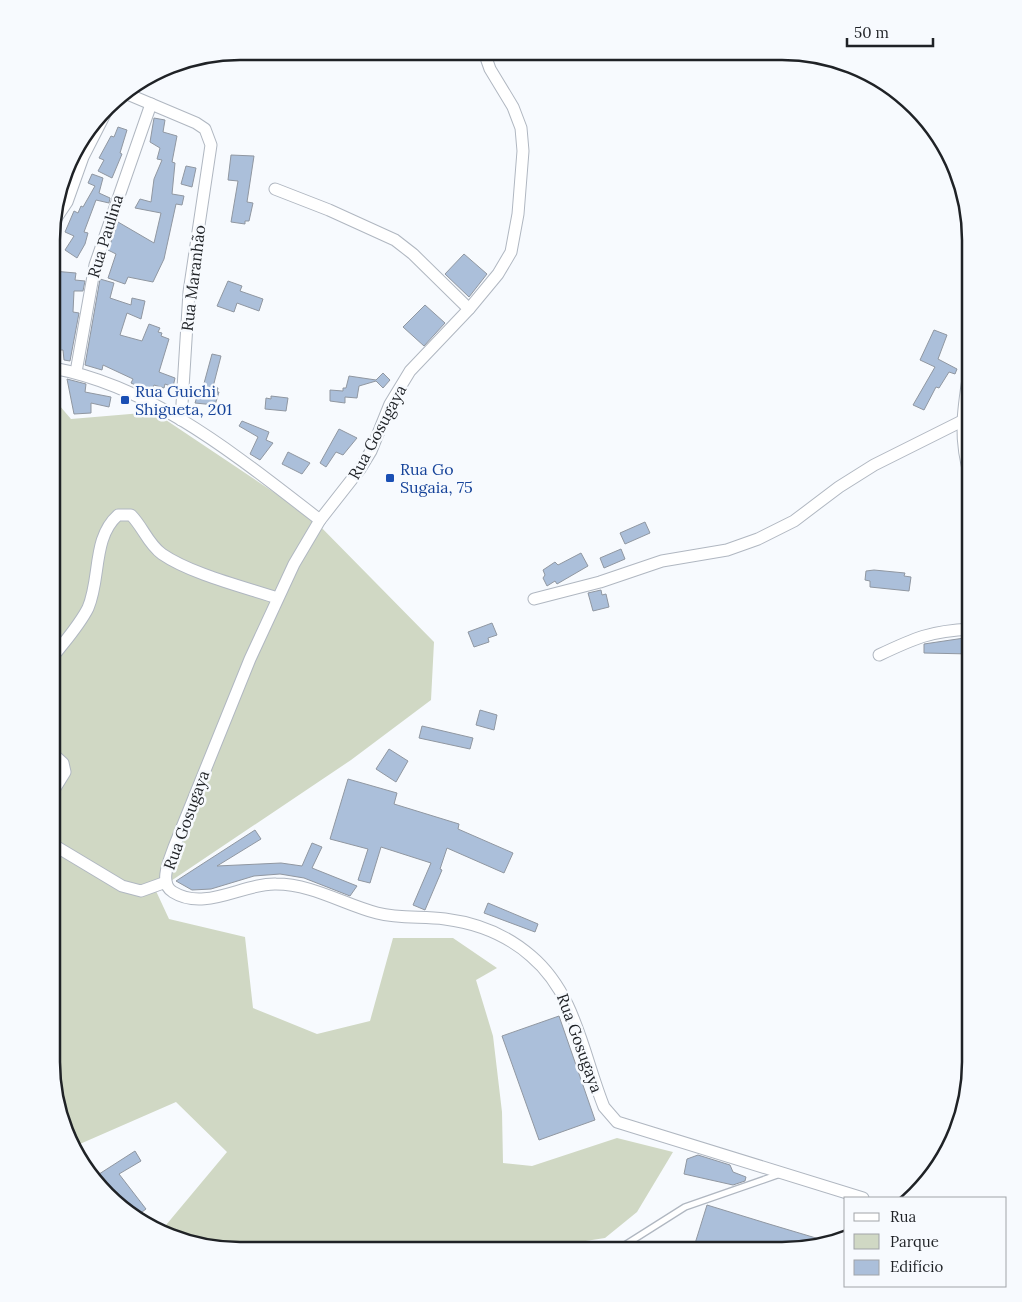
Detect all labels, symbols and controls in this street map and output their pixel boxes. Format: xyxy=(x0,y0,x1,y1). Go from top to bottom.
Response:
scale bar xyxy=(847,15,933,47)
text: 50 m xyxy=(854,23,889,42)
street label: Rua Paulina xyxy=(83,192,127,280)
street label: Rua Maranhão xyxy=(177,224,209,332)
place label: Rua Guichi Shigueta, 201 xyxy=(135,381,232,419)
street label: Rua Gosugaya xyxy=(344,381,410,483)
marker: Rua Guichi Shigueta, 201 xyxy=(119,394,131,406)
place label: Rua Go Sugaia, 75 xyxy=(400,459,473,497)
marker: Rua Go Sugaia, 75 xyxy=(384,472,396,484)
street label: Rua Gosugaya xyxy=(159,768,213,872)
street label: Rua Gosugaya xyxy=(553,991,607,1095)
legend xyxy=(844,1197,1007,1287)
text: Rua xyxy=(890,1207,916,1226)
text: Parque xyxy=(890,1232,939,1251)
text: Edifício xyxy=(890,1257,943,1276)

